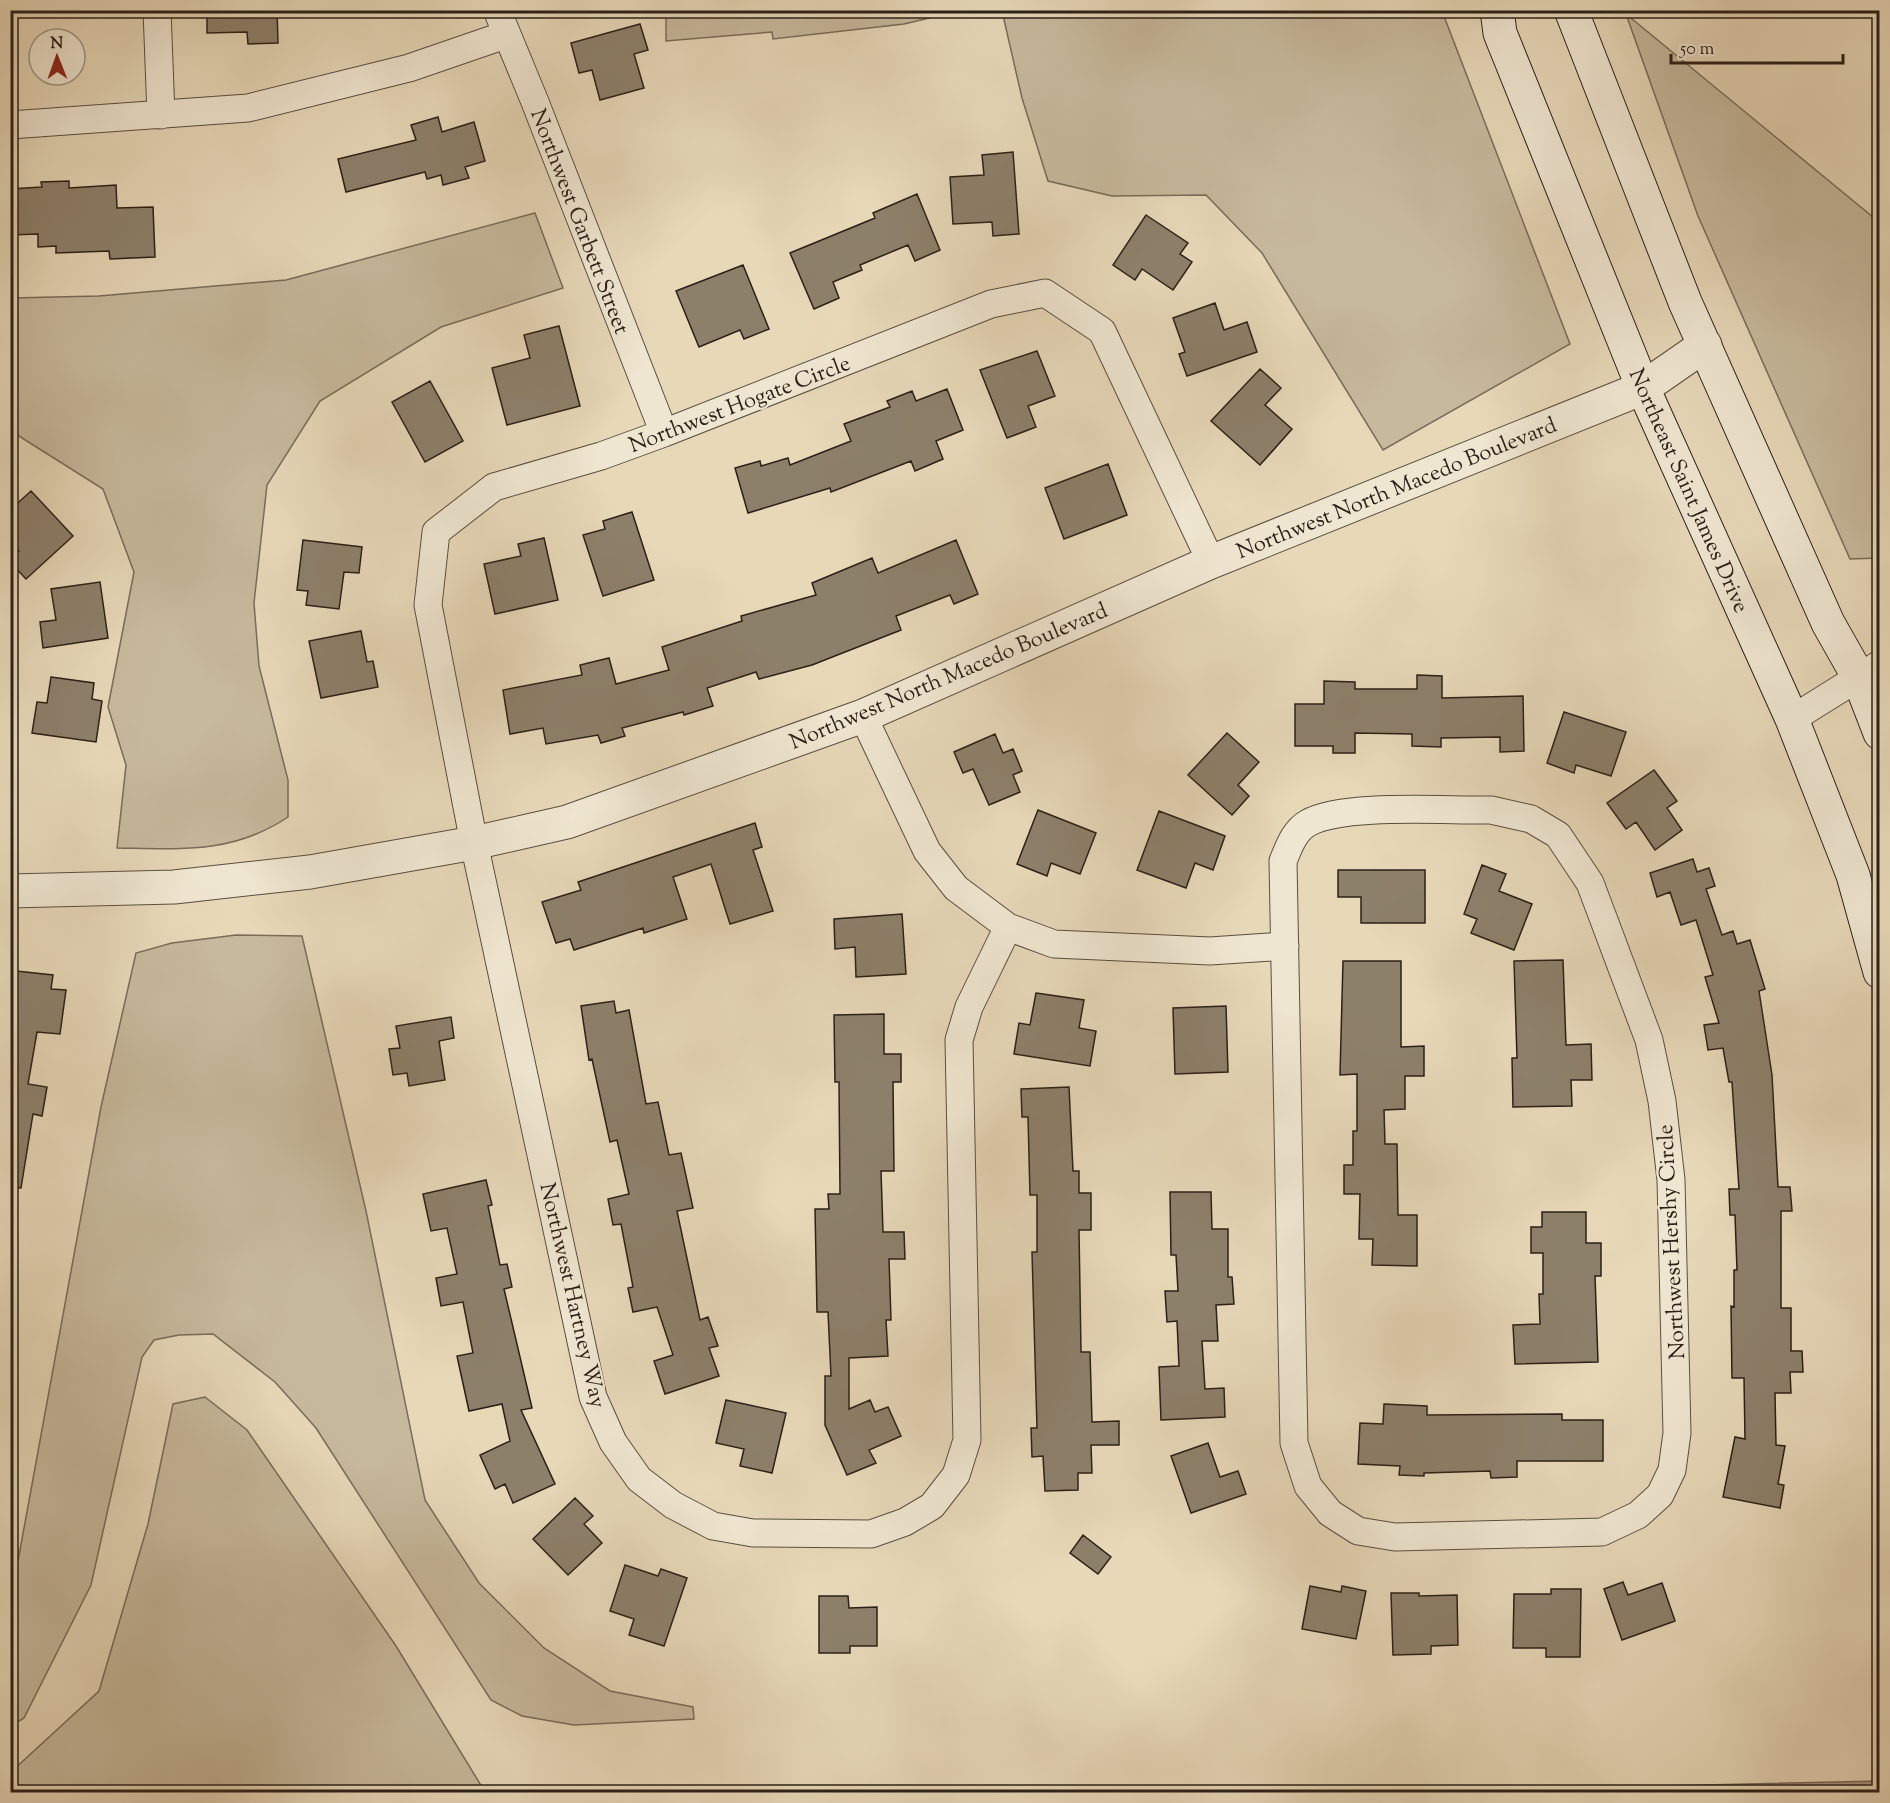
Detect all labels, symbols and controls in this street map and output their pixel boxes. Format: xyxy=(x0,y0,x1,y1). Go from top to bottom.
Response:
north arrow xyxy=(27,27,87,87)
scale bar xyxy=(1671,27,1844,65)
text: N xyxy=(50,33,64,56)
text: 50 m xyxy=(1679,37,1715,63)
street label: Northwest Garbett Street xyxy=(520,105,636,340)
street label: Northwest Hogate Circle xyxy=(625,349,856,463)
street label: Northeast Saint James Drive xyxy=(1619,364,1756,619)
street label: Northwest North Macedo Boulevard xyxy=(1232,411,1562,569)
street label: Northwest North Macedo Boulevard xyxy=(785,596,1113,759)
street label: Northwest Hershy Circle xyxy=(1651,1123,1695,1360)
street label: Northwest Hartney Way xyxy=(530,1180,613,1411)

